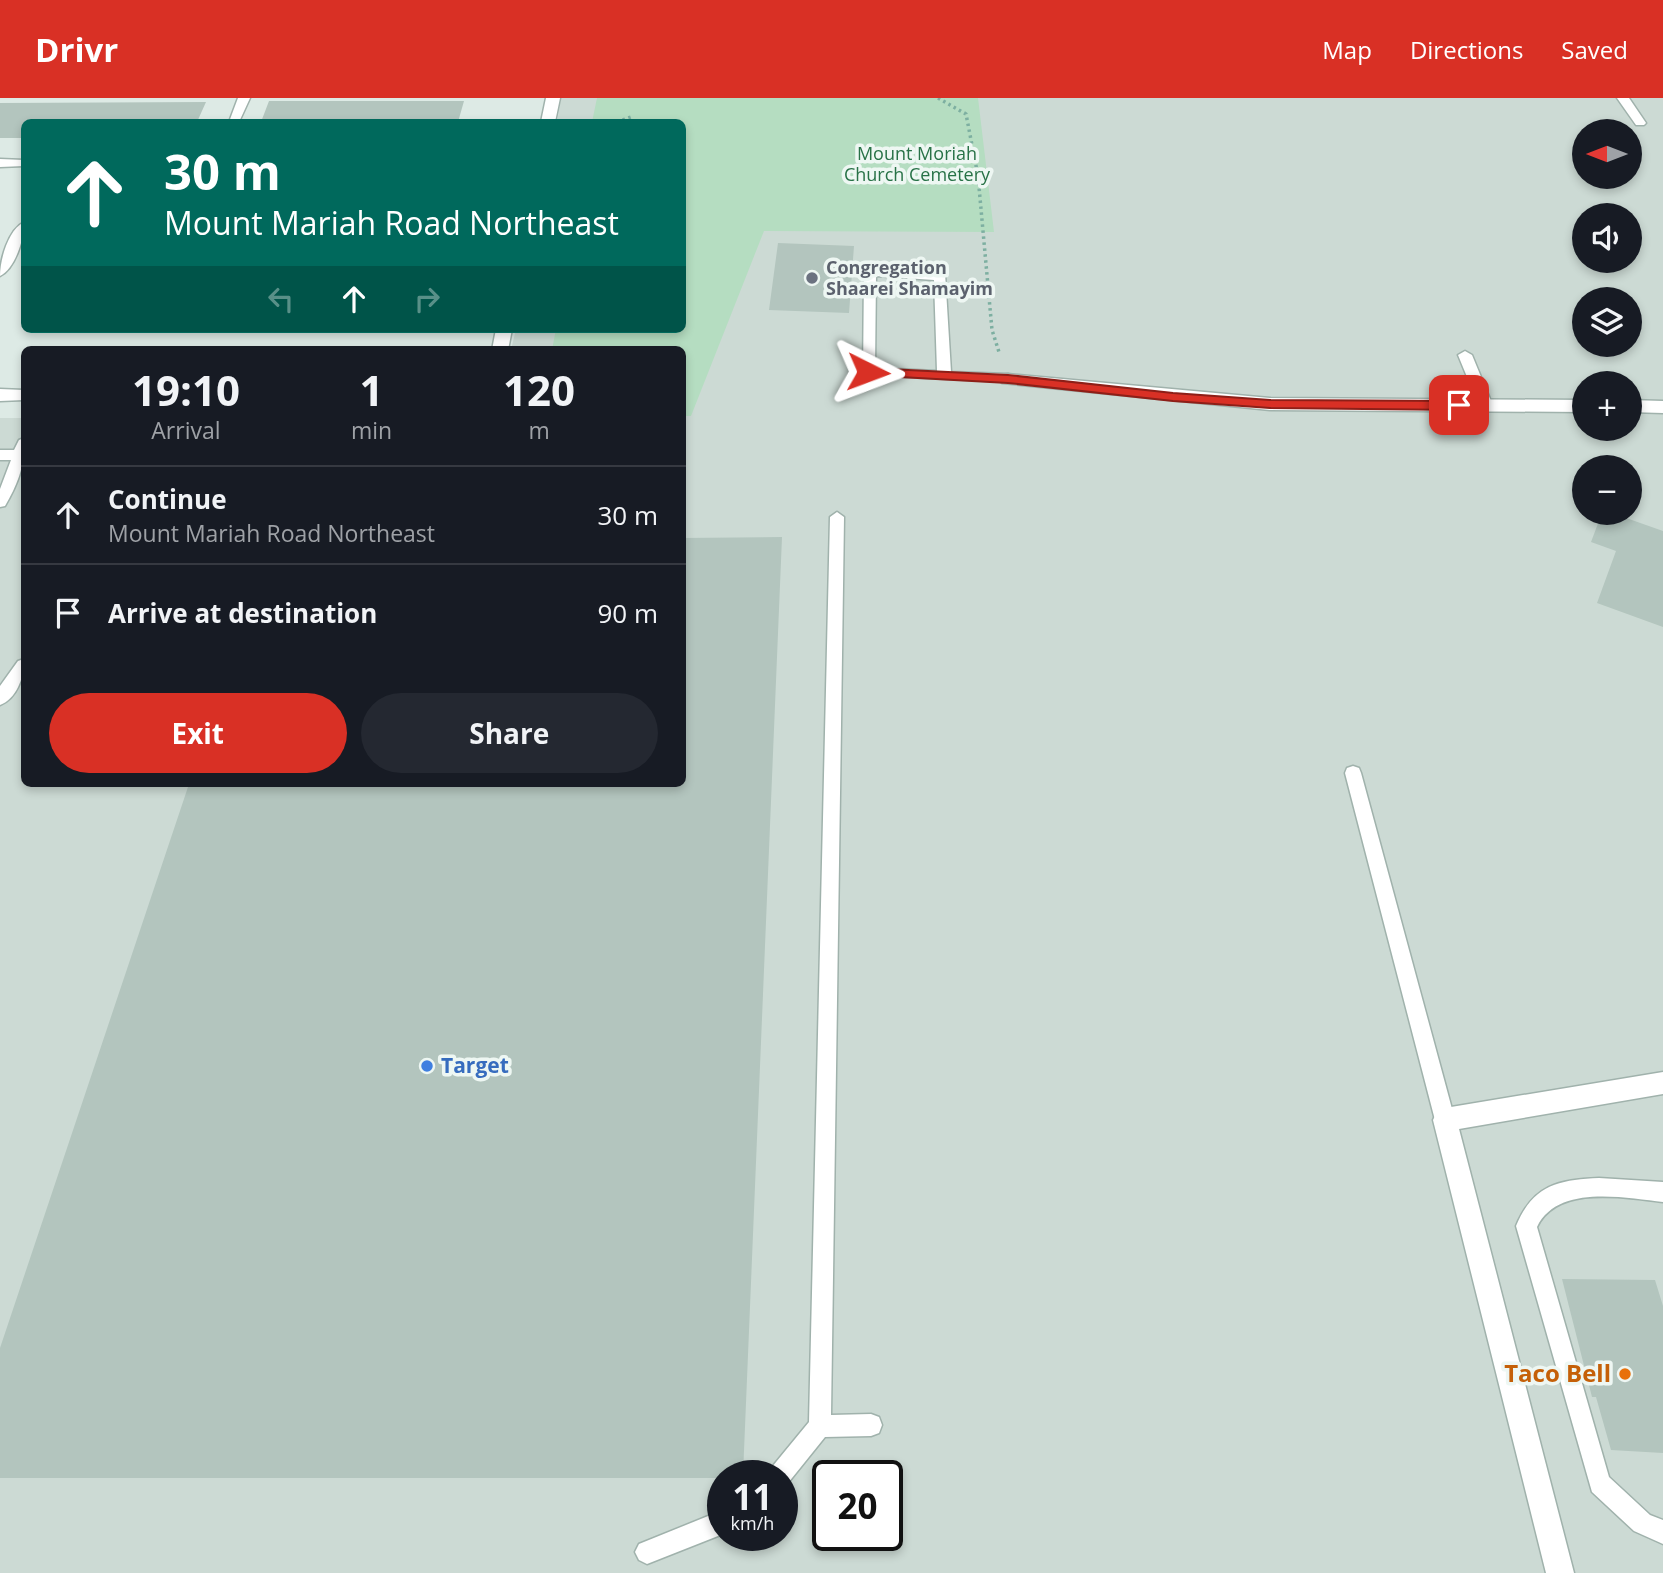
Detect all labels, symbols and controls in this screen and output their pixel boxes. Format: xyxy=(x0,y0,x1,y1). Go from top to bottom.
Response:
text: Drivr xyxy=(35,27,118,72)
text: Map xyxy=(1322,33,1372,66)
text: Directions xyxy=(1410,33,1523,66)
text: Saved xyxy=(1561,33,1628,66)
north arrow xyxy=(1572,119,1642,189)
map controls xyxy=(1572,119,1642,525)
text: 30 m xyxy=(164,138,281,204)
park label: Mount Moriah Church Cemetery xyxy=(844,141,991,186)
icon: ahead xyxy=(49,147,140,238)
text: Mount Mariah Road Northeast xyxy=(164,201,619,244)
button: sound xyxy=(1572,203,1642,273)
place label: Congregation Shaarei Shamayim xyxy=(826,255,993,300)
marker: Congregation Shaarei Shamayim xyxy=(804,270,820,286)
icon: left xyxy=(262,280,300,318)
icon: ahead xyxy=(335,280,373,318)
icon: right xyxy=(408,280,446,318)
button: layers xyxy=(1572,287,1642,357)
position arrow xyxy=(831,335,905,409)
text: 19:10 xyxy=(132,361,240,418)
text: 1 xyxy=(359,361,384,418)
text: 120 xyxy=(503,361,575,418)
button: + xyxy=(1572,371,1642,441)
pin xyxy=(1429,375,1489,435)
icon: arrive xyxy=(1440,386,1478,424)
text: Arrival xyxy=(151,414,221,446)
text: min xyxy=(351,414,392,446)
text: m xyxy=(528,414,550,446)
button: − xyxy=(1572,455,1642,525)
text: Continue xyxy=(108,481,227,517)
icon: ahead xyxy=(49,496,87,534)
text: 30 m xyxy=(597,497,658,533)
text: Mount Mariah Road Northeast xyxy=(108,517,435,549)
icon: arrive xyxy=(49,594,87,632)
text: Arrive at destination xyxy=(108,595,377,631)
text: 90 m xyxy=(597,595,658,631)
button: Exit xyxy=(49,693,347,773)
button: Share xyxy=(361,693,658,773)
place label: Target xyxy=(441,1051,509,1079)
marker: Target xyxy=(419,1058,435,1074)
place label: Taco Bell xyxy=(1504,1356,1611,1389)
marker: Taco Bell xyxy=(1617,1366,1633,1382)
speed limit sign: 20 xyxy=(812,1460,903,1551)
text: 11 xyxy=(732,1473,773,1520)
text: km/h xyxy=(731,1511,774,1535)

